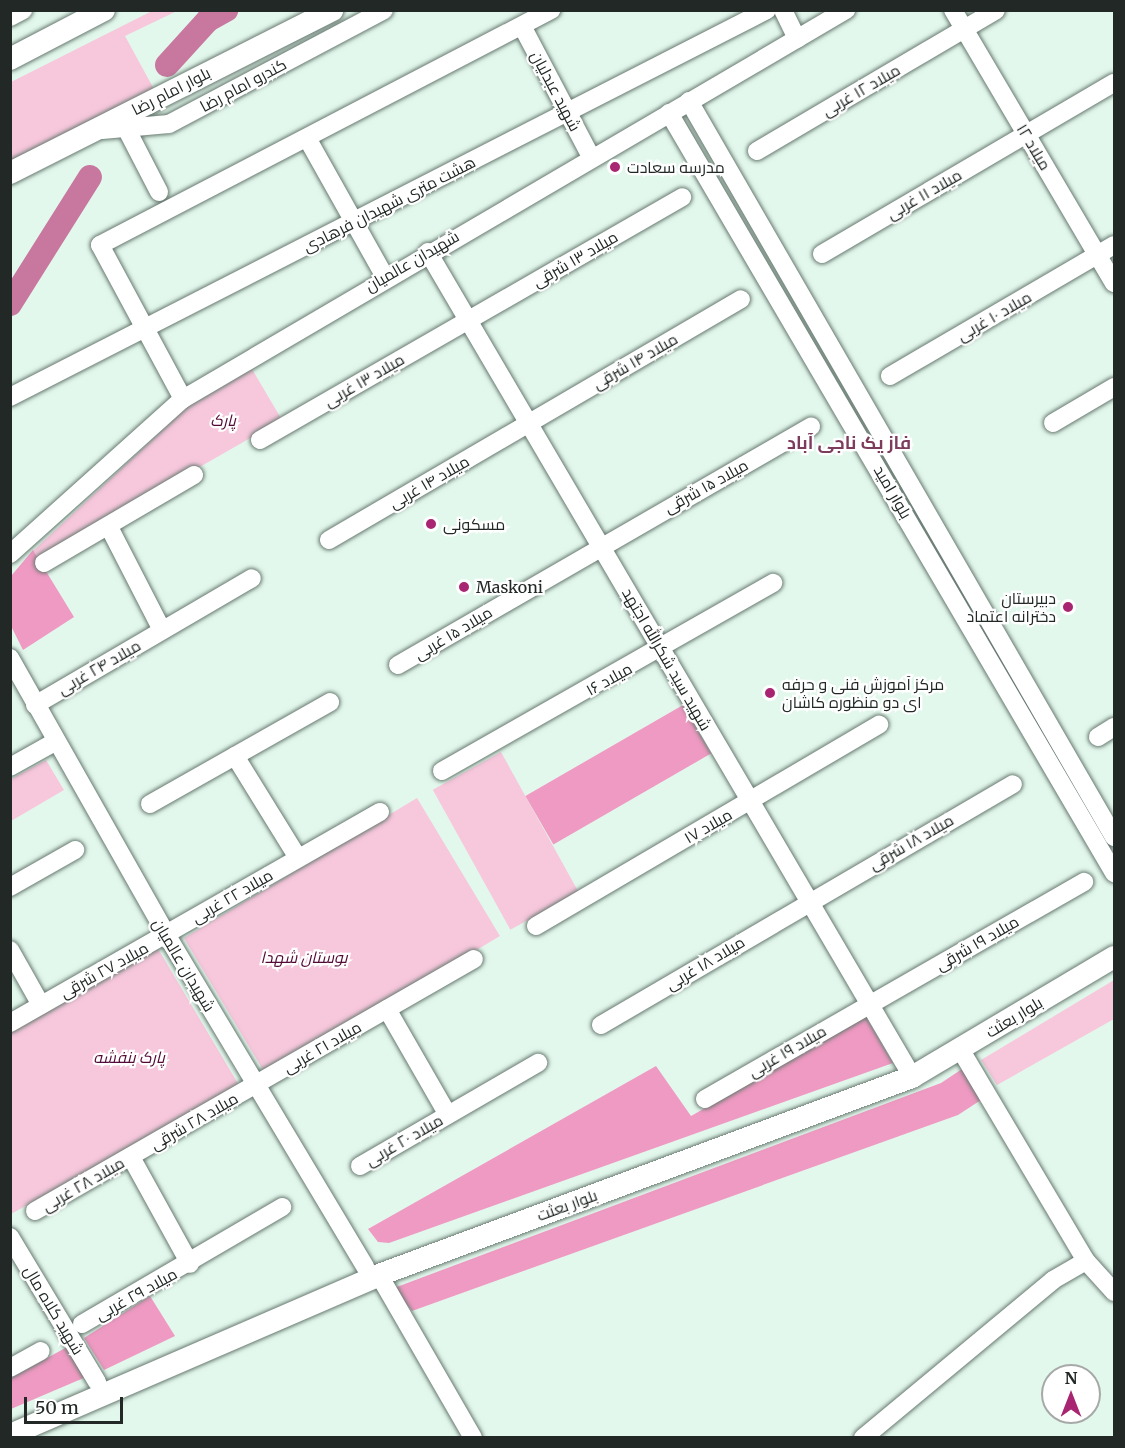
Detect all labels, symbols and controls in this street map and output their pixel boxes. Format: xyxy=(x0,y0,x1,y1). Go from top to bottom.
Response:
street label: شهید عبدلیان xyxy=(527,48,585,134)
street label: کندرو امام رضا xyxy=(196,54,290,116)
street label: میلاد ۱۲ غربی xyxy=(818,60,904,120)
street label: بلوار امام رضا xyxy=(128,63,214,119)
street label: میلاد ۱۲ xyxy=(1013,120,1055,174)
street label: هشت متری شهیدان فرهادی xyxy=(300,152,478,256)
place label: مدرسه سعادت xyxy=(627,157,725,177)
marker: مدرسه سعادت xyxy=(608,160,622,174)
street label: میلاد ۱۱ غربی xyxy=(883,165,965,223)
street label: شهیدان عالمیان xyxy=(362,226,462,296)
street label: میلاد ۱۳ شرقی xyxy=(529,227,621,291)
street label: میلاد ۱۰ غربی xyxy=(953,287,1035,345)
street label: میلاد ۱۴ شرقی xyxy=(589,329,681,393)
street label: میلاد ۱۳ غربی xyxy=(320,349,408,411)
park label: پارک xyxy=(210,410,236,430)
district label: فاز یک ناجی آباد xyxy=(787,432,911,454)
street label: میلاد ۱۴ غربی xyxy=(386,451,472,513)
street label: میلاد ۱۵ شرقی xyxy=(661,455,751,517)
street label: بلوار امید xyxy=(870,462,916,522)
place label: مسکونی xyxy=(443,514,505,534)
marker: مسکونی xyxy=(424,517,438,531)
place label: Maskoni xyxy=(476,577,543,597)
marker: Maskoni xyxy=(457,580,471,594)
street label: شهید سید شکرالله اجتهد xyxy=(618,584,716,734)
place label: دبیرستان دخترانه اعتماد xyxy=(967,588,1056,626)
marker: دبیرستان دخترانه اعتماد xyxy=(1061,600,1075,614)
street label: میلاد ۱۵ غربی xyxy=(411,602,495,664)
street label: میلاد ۲۴ غربی xyxy=(54,635,144,699)
street label: میلاد ۱۶ xyxy=(583,659,635,699)
place label: مرکز آموزش فنی و حرفه ای دو منظوره کاشان xyxy=(782,674,944,712)
marker: مرکز آموزش فنی و حرفه ای دو منظوره کاشان xyxy=(763,686,777,700)
street label: میلاد ۱۷ xyxy=(681,805,735,847)
street label: میلاد ۱۸ شرقی xyxy=(865,810,957,874)
street label: میلاد ۲۲ غربی xyxy=(188,865,276,927)
street label: میلاد ۱۹ شرقی xyxy=(932,912,1022,974)
street label: شهیدان عالمیان xyxy=(149,915,219,1015)
street label: میلاد ۱۸ غربی xyxy=(662,932,748,994)
street label: میلاد ۲۷ شرقی xyxy=(57,938,151,1002)
park label: بوستان شهدا xyxy=(260,947,348,967)
street label: بلوار بعثت xyxy=(982,993,1046,1041)
street label: میلاد ۲۱ غربی xyxy=(279,1017,365,1077)
street label: میلاد ۱۹ غربی xyxy=(745,1021,829,1081)
park label: پارک بنفشه xyxy=(93,1047,165,1067)
street label: میلاد ۲۸ شرقی xyxy=(147,1088,241,1154)
street label: میلاد ۲۰ غربی xyxy=(362,1110,446,1170)
street label: میلاد ۲۸ غربی xyxy=(38,1153,128,1215)
street label: بلوار بعثت xyxy=(534,1185,600,1225)
street label: شهید کلاه مال xyxy=(20,1262,88,1358)
street label: میلاد ۲۹ غربی xyxy=(92,1264,180,1324)
north arrow xyxy=(1041,1364,1101,1424)
text: N xyxy=(1065,1368,1077,1388)
scale bar xyxy=(27,1385,126,1423)
text: 50 m xyxy=(35,1396,79,1419)

